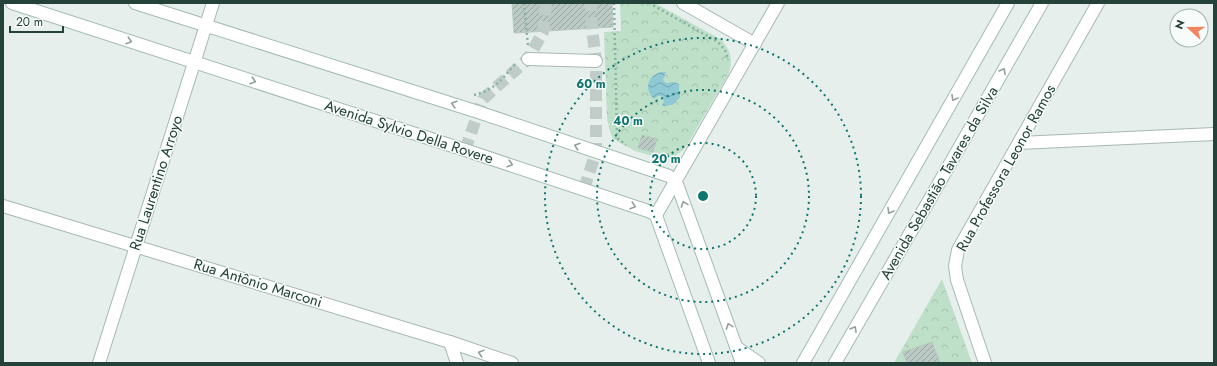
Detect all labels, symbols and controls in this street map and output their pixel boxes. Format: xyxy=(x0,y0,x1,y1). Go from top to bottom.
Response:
scale bar xyxy=(10,8,63,34)
north arrow xyxy=(1169,8,1209,48)
text: 20 m xyxy=(16,13,43,31)
text: N xyxy=(1171,17,1189,31)
one-way arrow xyxy=(125,36,132,45)
one-way arrow xyxy=(999,68,1006,75)
text: 60 m xyxy=(576,75,606,93)
one-way arrow xyxy=(249,76,256,85)
street label: Rua Professora Leonor Ramos xyxy=(951,80,1061,256)
street label: Avenida Sebastião Tavares da Silva xyxy=(875,82,1003,284)
street label: Avenida Sylvio Della Rovere xyxy=(322,94,497,170)
one-way arrow xyxy=(952,94,959,101)
one-way arrow xyxy=(450,100,457,109)
text: 40 m xyxy=(613,112,643,130)
street label: Rua Laurentino Arroyo xyxy=(124,113,188,253)
one-way arrow xyxy=(573,142,580,150)
text: 20 m xyxy=(651,150,681,168)
one-way arrow xyxy=(506,160,513,168)
centre of rings xyxy=(696,189,710,203)
one-way arrow xyxy=(629,201,636,209)
one-way arrow xyxy=(681,201,689,208)
one-way arrow xyxy=(887,207,894,214)
street label: Rua Antônio Marconi xyxy=(191,253,325,313)
one-way arrow xyxy=(725,323,734,330)
one-way arrow xyxy=(850,326,857,333)
one-way arrow xyxy=(477,349,484,357)

